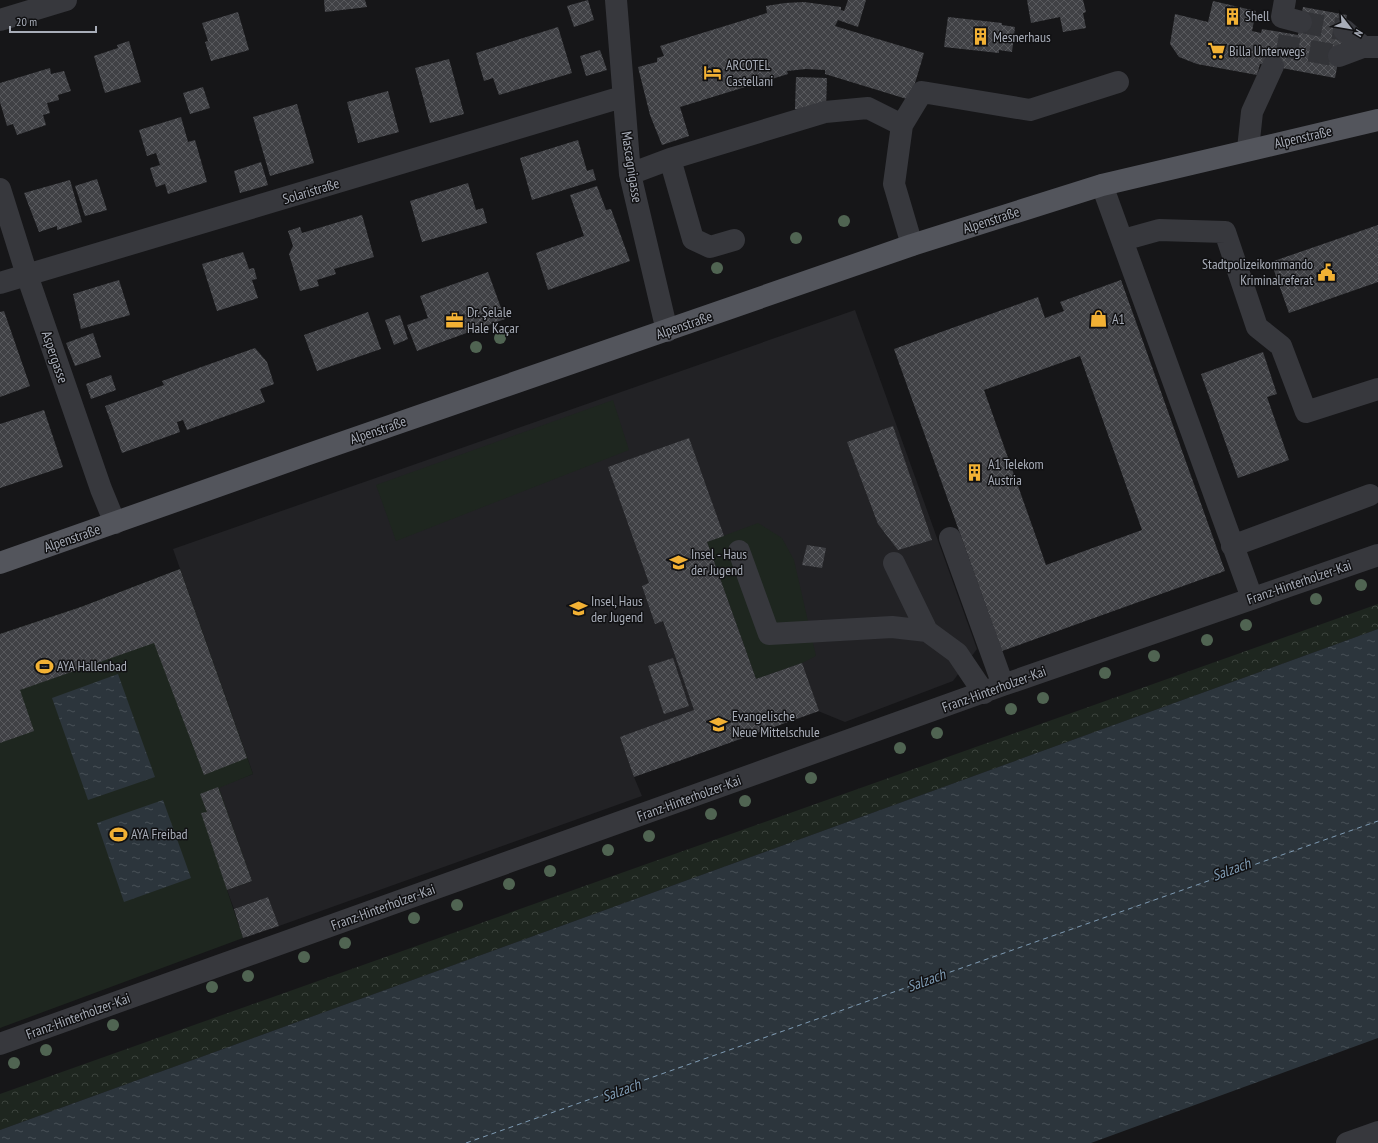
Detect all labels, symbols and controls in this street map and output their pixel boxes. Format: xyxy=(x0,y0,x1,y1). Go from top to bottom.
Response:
building icon: Shell xyxy=(1222,6,1242,26)
place label: Shell xyxy=(1245,7,1270,25)
scale bar xyxy=(10,8,96,34)
north arrow xyxy=(1330,8,1370,48)
text: 20 m xyxy=(16,14,37,29)
building icon: Mesnerhaus xyxy=(970,27,990,47)
text: N xyxy=(1351,27,1366,39)
place label: Mesnerhaus xyxy=(993,28,1051,46)
supermarket icon: Billa Unterwegs xyxy=(1206,41,1226,61)
place label: Billa Unterwegs xyxy=(1229,42,1305,60)
place label: ARCOTEL Castellani xyxy=(726,56,773,90)
hotel icon: ARCOTEL Castellani xyxy=(703,63,723,83)
street label: Alpenstraße xyxy=(1272,122,1334,152)
street label: Mascagnigasse xyxy=(617,130,647,204)
street label: Solaristraße xyxy=(280,174,342,208)
street label: Alpenstraße xyxy=(960,202,1022,238)
place label: Stadtpolizeikommando Kriminalreferat xyxy=(1202,255,1313,289)
public building icon: Stadtpolizeikommando Kriminalreferat xyxy=(1316,262,1336,282)
place label: Dr. Şelale Hale Kaçar xyxy=(467,303,519,337)
street label: Alpenstraße xyxy=(653,307,715,343)
shop icon: A1 xyxy=(1089,309,1109,329)
office icon: Dr. Şelale Hale Kaçar xyxy=(444,310,464,330)
place label: A1 xyxy=(1112,310,1125,328)
street label: Aspergasse xyxy=(38,329,72,386)
street label: Alpenstraße xyxy=(347,412,409,448)
place label: A1 Telekom Austria xyxy=(988,455,1044,489)
building icon: A1 Telekom Austria xyxy=(965,462,985,482)
street label: Alpenstraße xyxy=(41,520,103,556)
place label: Insel - Haus der Jugend xyxy=(691,545,747,579)
school or university icon: Insel - Haus der Jugend xyxy=(668,552,688,572)
street label: Franz-Hinterholzer-Kai xyxy=(1244,556,1354,608)
place label: Insel, Haus der Jugend xyxy=(591,592,643,626)
school or university icon: Insel, Haus der Jugend xyxy=(568,599,588,619)
sports icon: AYA Hallenbad xyxy=(34,656,54,676)
place label: AYA Hallenbad xyxy=(57,657,127,675)
street label: Franz-Hinterholzer-Kai xyxy=(940,662,1048,716)
place label: Evangelische Neue Mittelschule xyxy=(732,707,820,741)
school or university icon: Evangelische Neue Mittelschule xyxy=(709,714,729,734)
street label: Franz-Hinterholzer-Kai xyxy=(635,771,743,825)
sports icon: AYA Freibad xyxy=(108,824,128,844)
place label: AYA Freibad xyxy=(131,825,188,843)
water label: Salzach xyxy=(1209,853,1254,885)
street label: Franz-Hinterholzer-Kai xyxy=(329,880,437,934)
water label: Salzach xyxy=(904,964,949,996)
street label: Franz-Hinterholzer-Kai xyxy=(24,989,132,1043)
water label: Salzach xyxy=(599,1074,644,1106)

